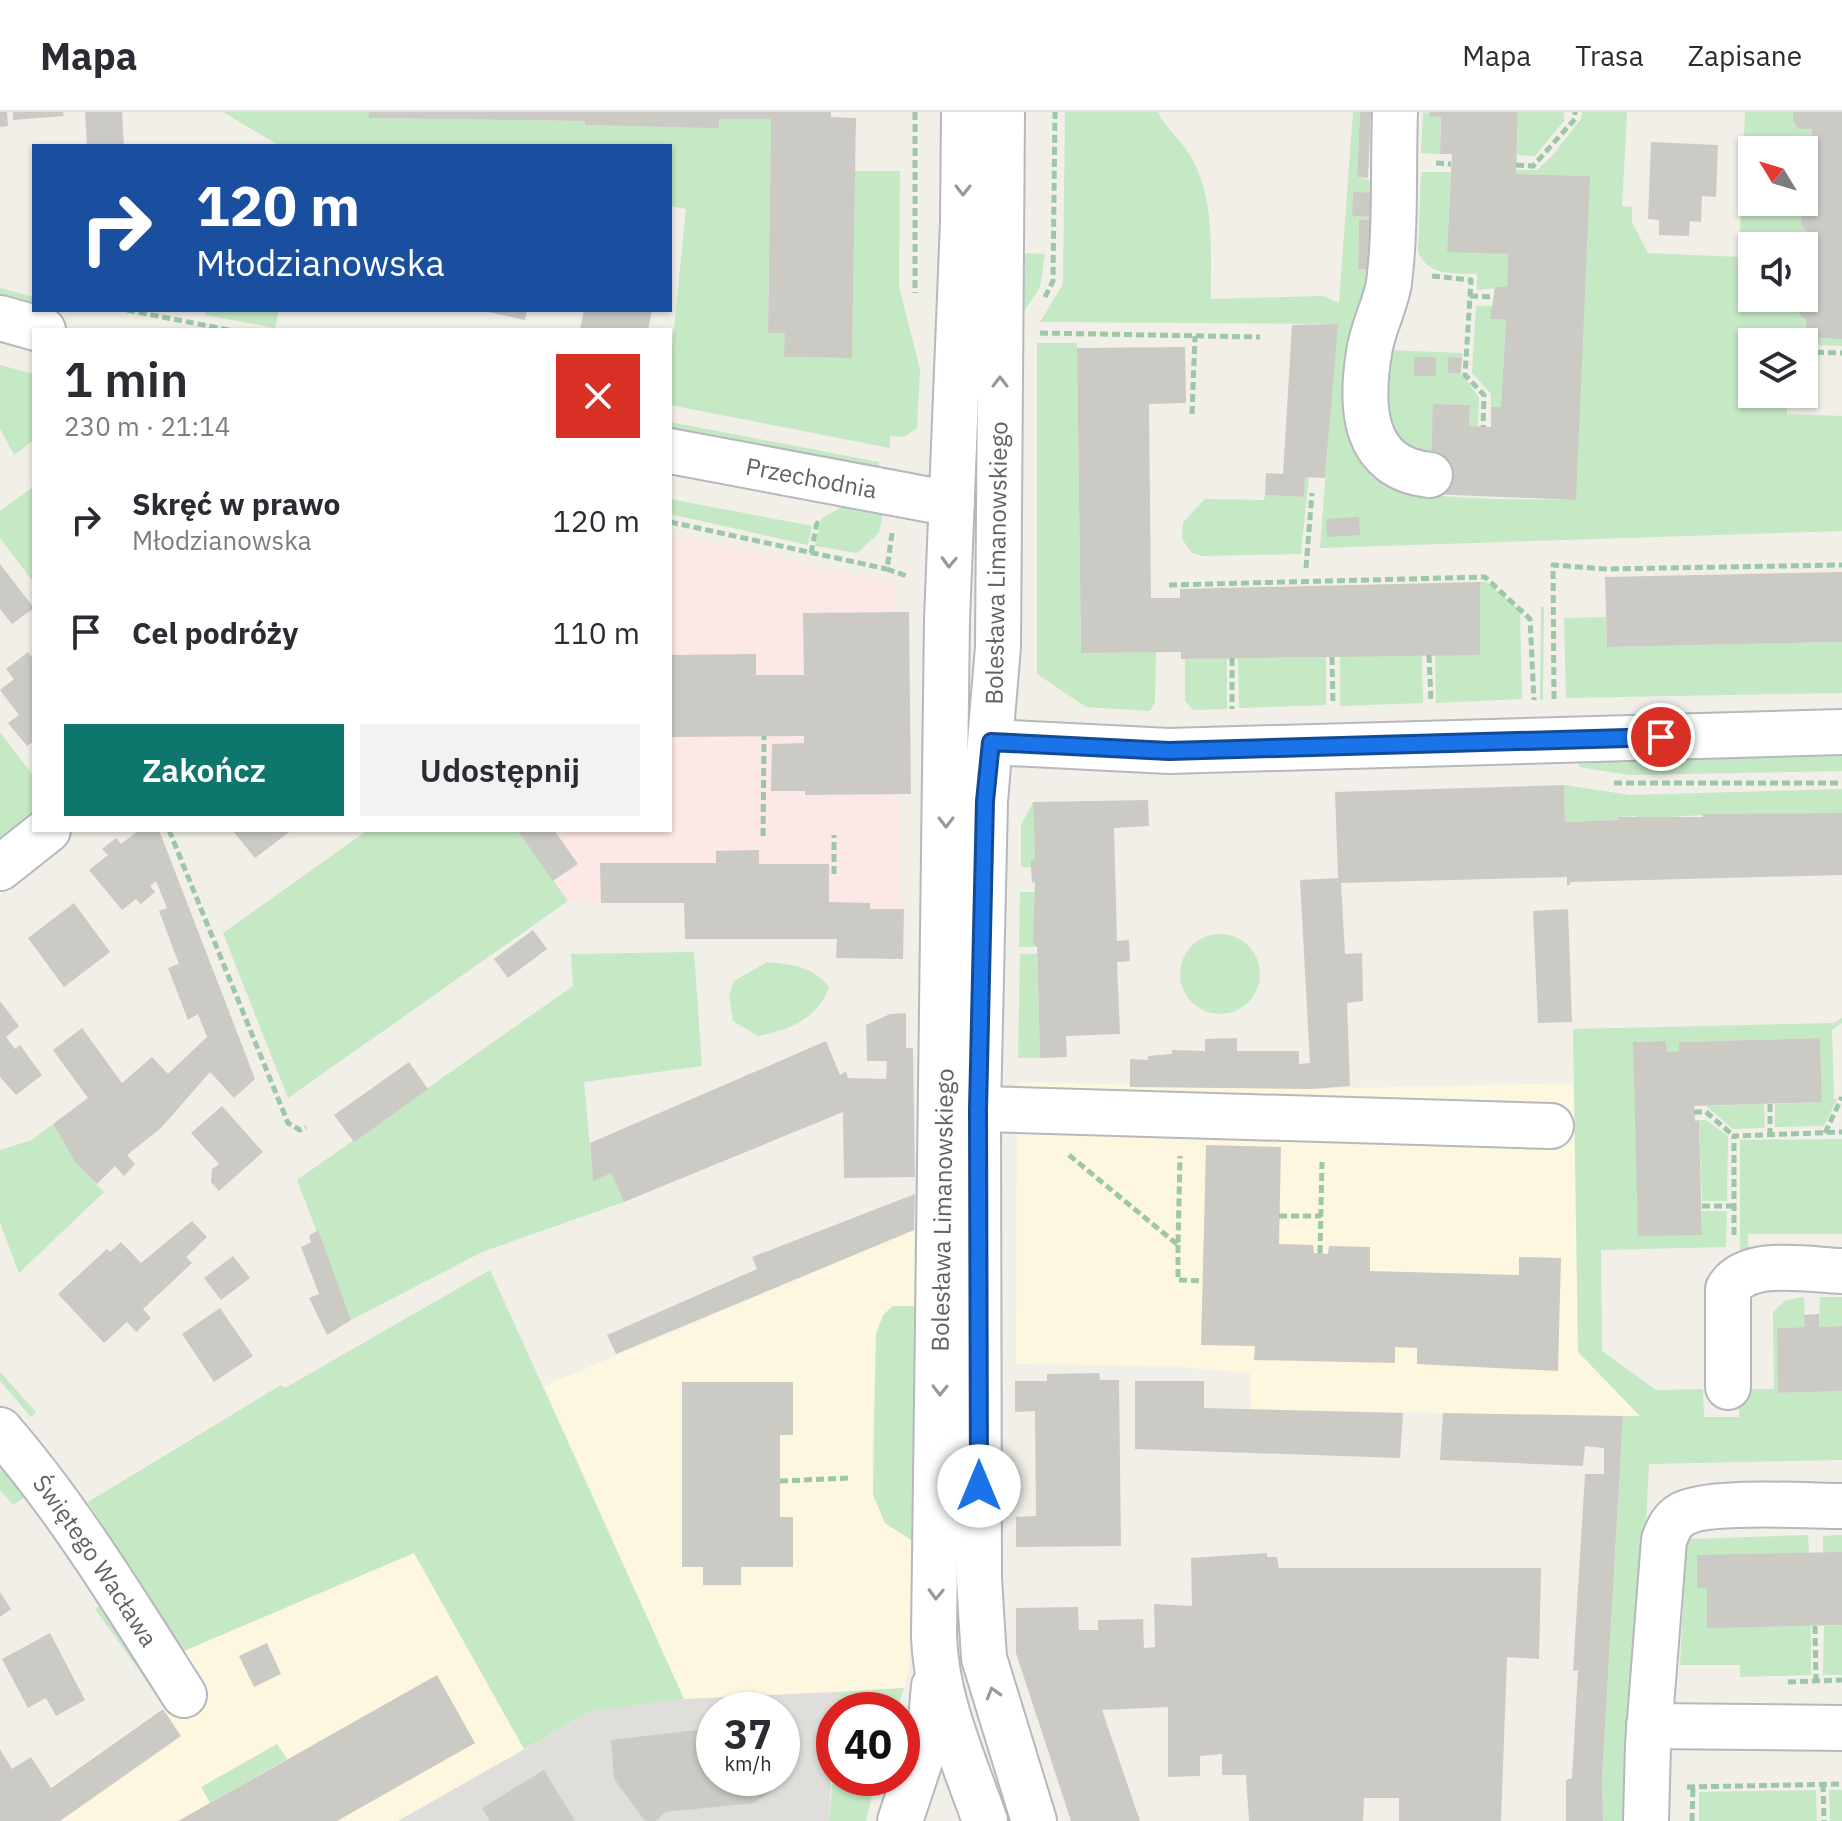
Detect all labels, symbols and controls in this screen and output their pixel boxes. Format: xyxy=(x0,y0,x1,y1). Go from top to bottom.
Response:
text: Mapa xyxy=(40,31,137,80)
text: Mapa xyxy=(1462,37,1531,74)
text: Trasa xyxy=(1575,37,1644,74)
text: Zapisane xyxy=(1688,37,1802,74)
north arrow xyxy=(1738,136,1818,216)
map controls xyxy=(1738,136,1818,408)
text: 120 m xyxy=(196,169,360,241)
icon: right xyxy=(64,176,168,280)
one-way arrow xyxy=(954,184,972,197)
button: sound xyxy=(1738,232,1818,312)
text: Młodzianowska xyxy=(196,239,445,286)
button: layers xyxy=(1738,328,1818,408)
text: 1 min xyxy=(64,348,188,410)
button: close xyxy=(556,354,640,438)
one-way arrow xyxy=(991,375,1009,388)
text: 230 m · 21:14 xyxy=(64,409,230,443)
street label: Bolesława Limanowskiego xyxy=(978,421,1014,705)
street label: Przechodnia xyxy=(743,450,880,506)
text: Skręć w prawo xyxy=(132,484,340,523)
icon: right xyxy=(64,498,108,542)
text: 120 m xyxy=(553,501,640,540)
text: Młodzianowska xyxy=(132,523,312,557)
one-way arrow xyxy=(941,556,958,569)
icon: arrive xyxy=(64,610,108,654)
text: Cel podróży xyxy=(132,613,298,652)
text: 110 m xyxy=(553,613,640,652)
pin xyxy=(1627,703,1695,771)
icon: arrive xyxy=(1639,715,1683,759)
button: Zakończ xyxy=(64,724,344,816)
button: Udostępnij xyxy=(360,724,640,816)
one-way arrow xyxy=(937,816,955,829)
street label: Bolesława Limanowskiego xyxy=(924,1068,960,1352)
one-way arrow xyxy=(931,1384,949,1397)
position arrow xyxy=(937,1444,1021,1528)
street label: Świętego Wacława xyxy=(26,1468,165,1653)
one-way arrow xyxy=(927,1588,944,1601)
one-way arrow xyxy=(986,1687,1002,1701)
speed limit sign: 40 xyxy=(816,1692,920,1796)
text: 37 xyxy=(724,1708,772,1760)
text: km/h xyxy=(724,1750,772,1777)

